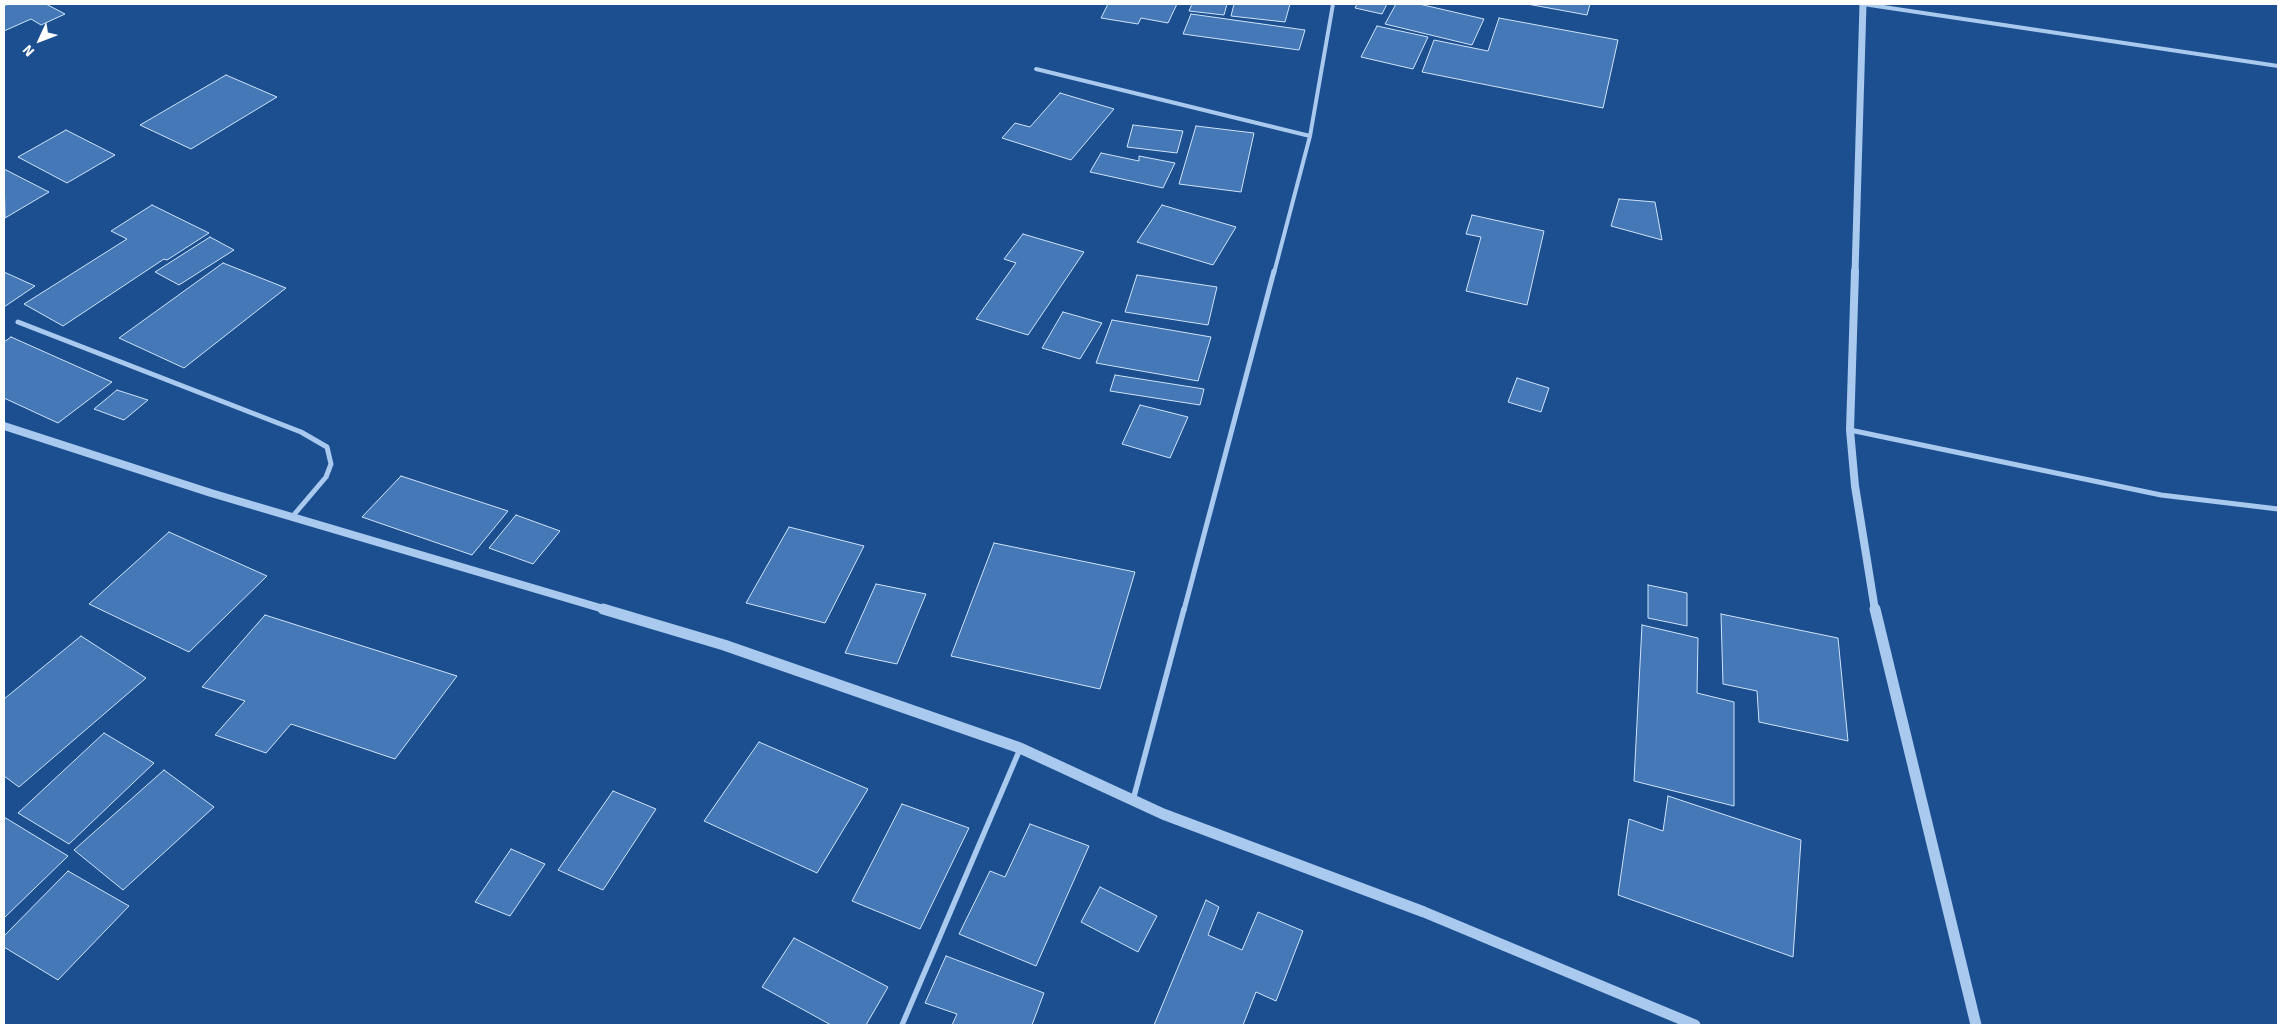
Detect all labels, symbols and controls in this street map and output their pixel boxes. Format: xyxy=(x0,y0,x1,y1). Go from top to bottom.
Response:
north arrow xyxy=(15,15,65,65)
text: N xyxy=(19,41,38,60)

